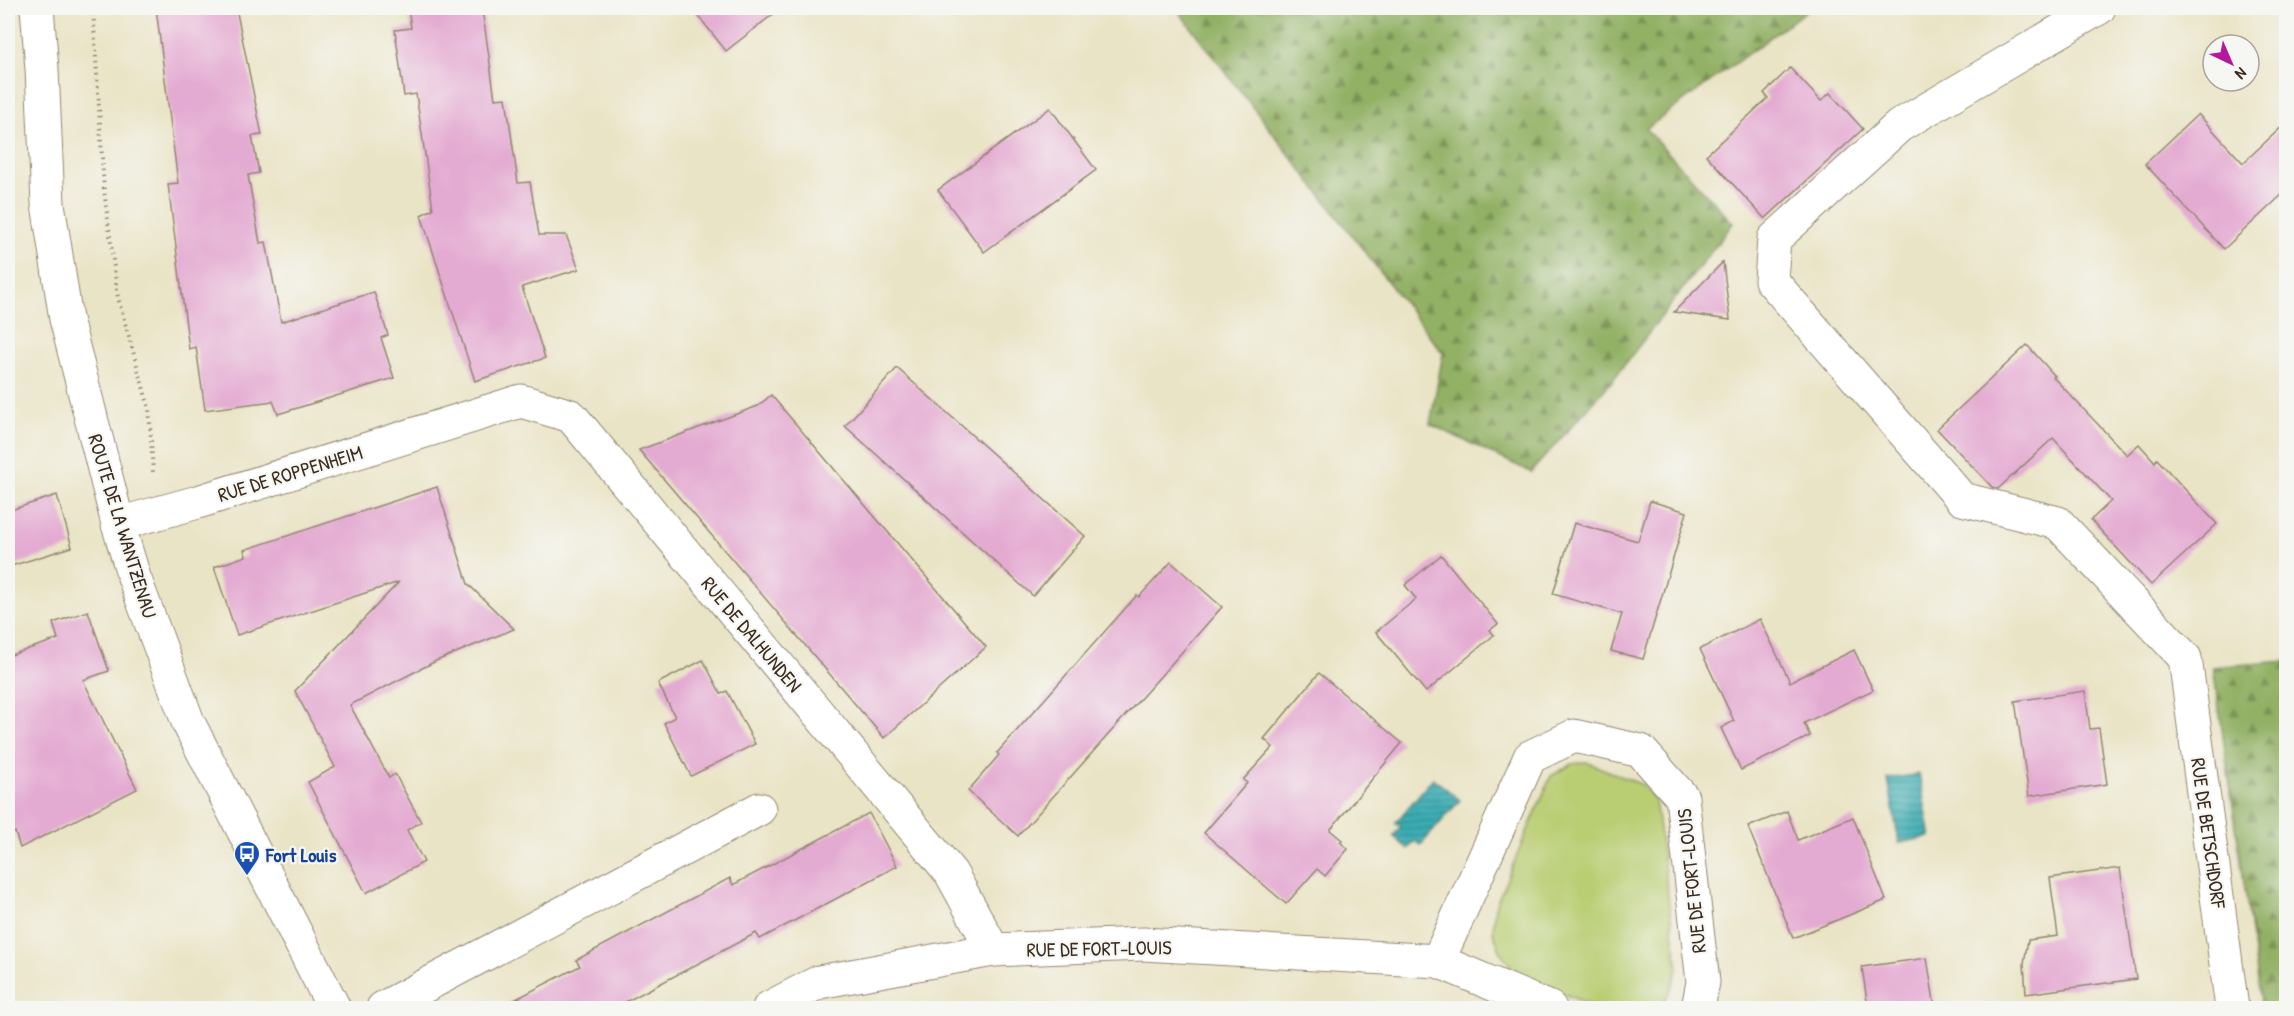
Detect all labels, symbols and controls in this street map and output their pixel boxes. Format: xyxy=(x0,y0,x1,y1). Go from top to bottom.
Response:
north arrow xyxy=(2201,33,2261,93)
text: N xyxy=(2230,63,2252,85)
street label: ROUTE DE LA WANTZENAU xyxy=(82,431,164,621)
street label: RUE DE ROPPENHEIM xyxy=(214,438,366,508)
street label: RUE DE DALHUNDEN xyxy=(696,570,808,698)
street label: RUE DE BETSCHDORF xyxy=(2185,756,2233,910)
street label: RUE DE FORT-LOUIS xyxy=(1670,807,1712,955)
bus stop icon: Fort Louis xyxy=(232,839,262,877)
place label: Fort Louis xyxy=(265,841,337,868)
street label: RUE DE FORT-LOUIS xyxy=(1026,933,1172,963)

